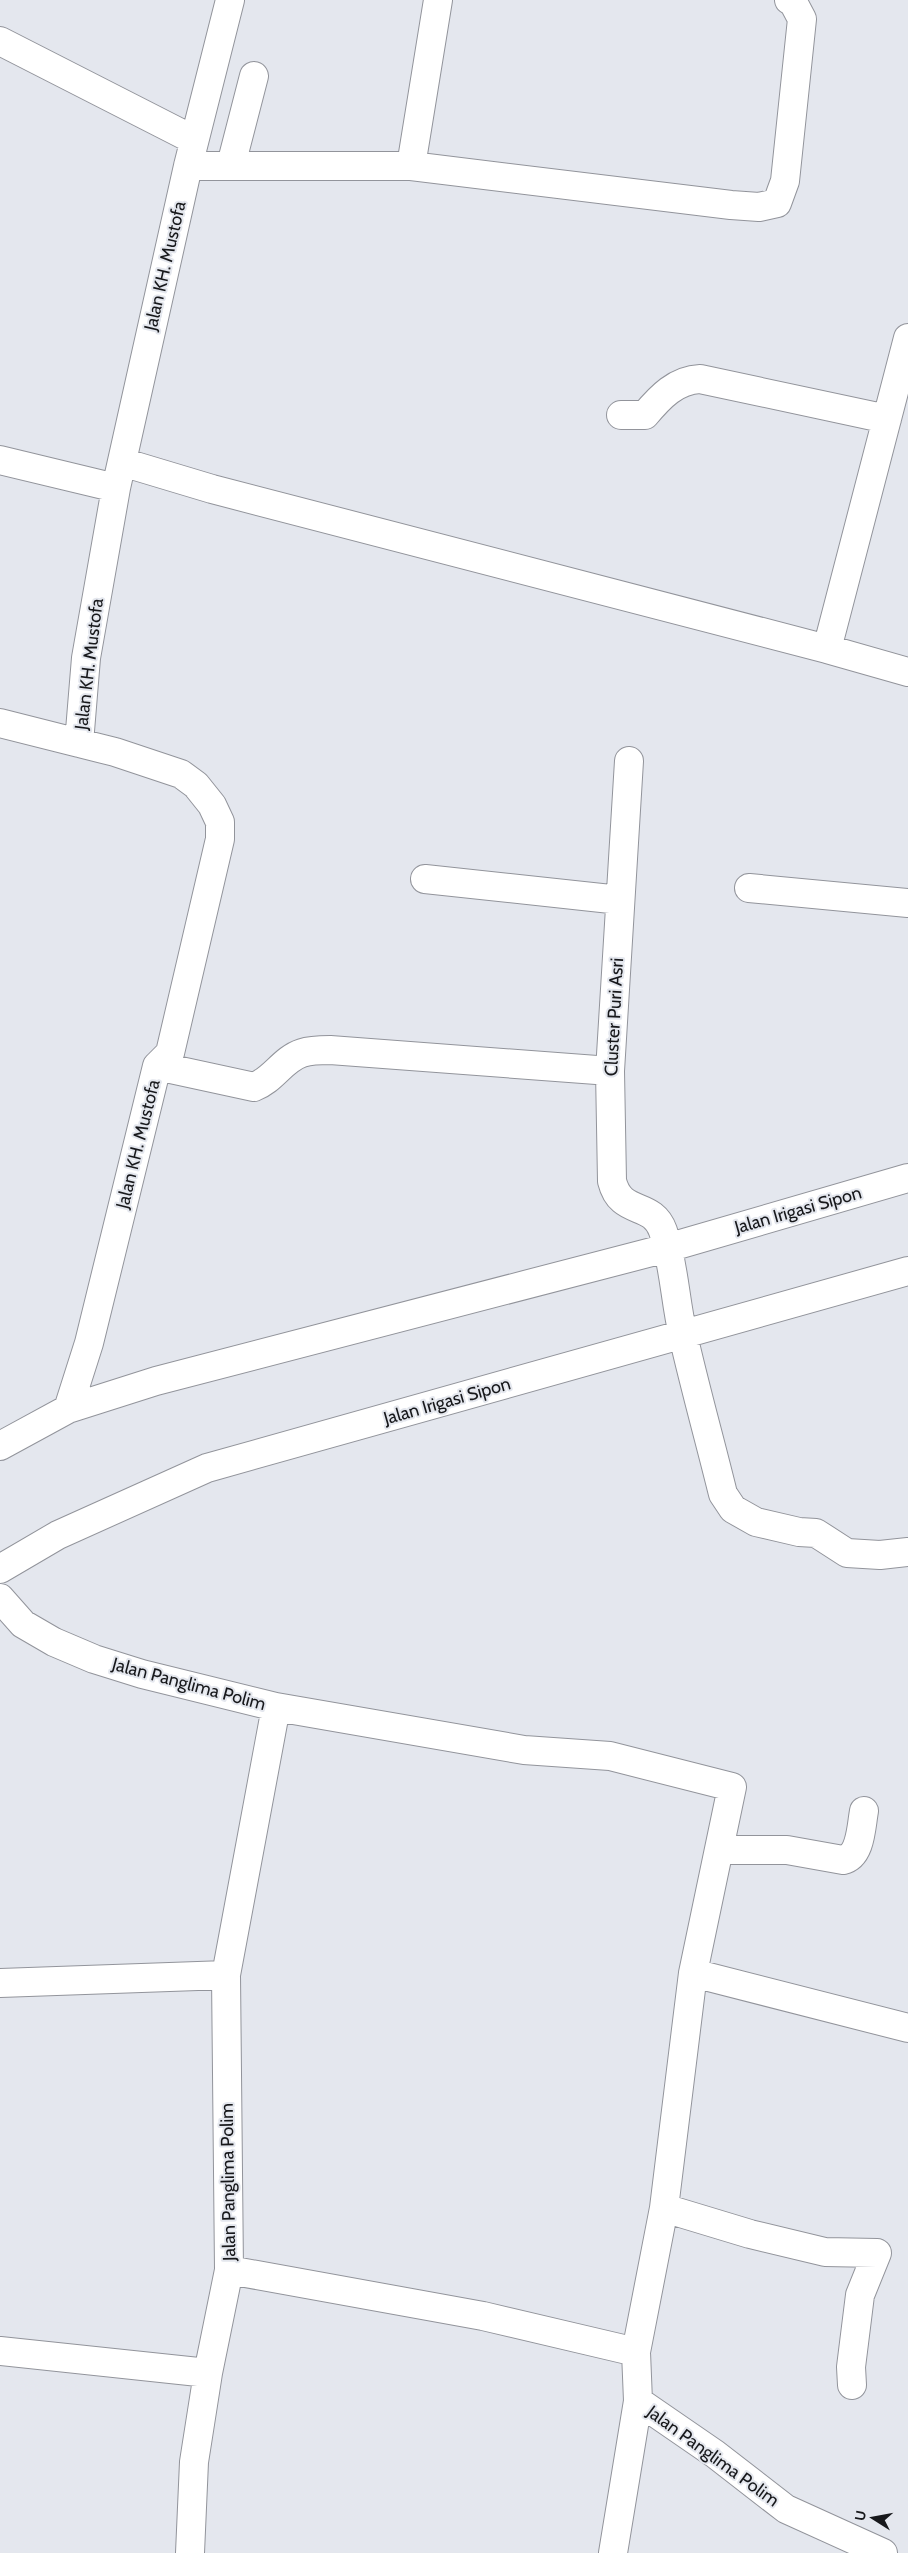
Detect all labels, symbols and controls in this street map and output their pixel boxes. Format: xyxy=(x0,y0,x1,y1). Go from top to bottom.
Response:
street label: Jalan KH. Mustofa xyxy=(139,199,191,334)
street label: Jalan KH. Mustofa xyxy=(70,597,108,732)
street label: Cluster Puri Asri xyxy=(600,957,628,1077)
street label: Jalan KH. Mustofa xyxy=(111,1077,165,1212)
street label: Jalan Irigasi Sipon xyxy=(731,1181,864,1239)
street label: Jalan Irigasi Sipon xyxy=(380,1372,513,1430)
street label: Jalan Panglima Polim xyxy=(109,1653,268,1715)
street label: Jalan Panglima Polim xyxy=(216,2103,240,2262)
street label: Jalan Panglima Polim xyxy=(642,2400,783,2511)
north arrow xyxy=(848,2493,898,2543)
text: U xyxy=(850,2509,870,2522)

